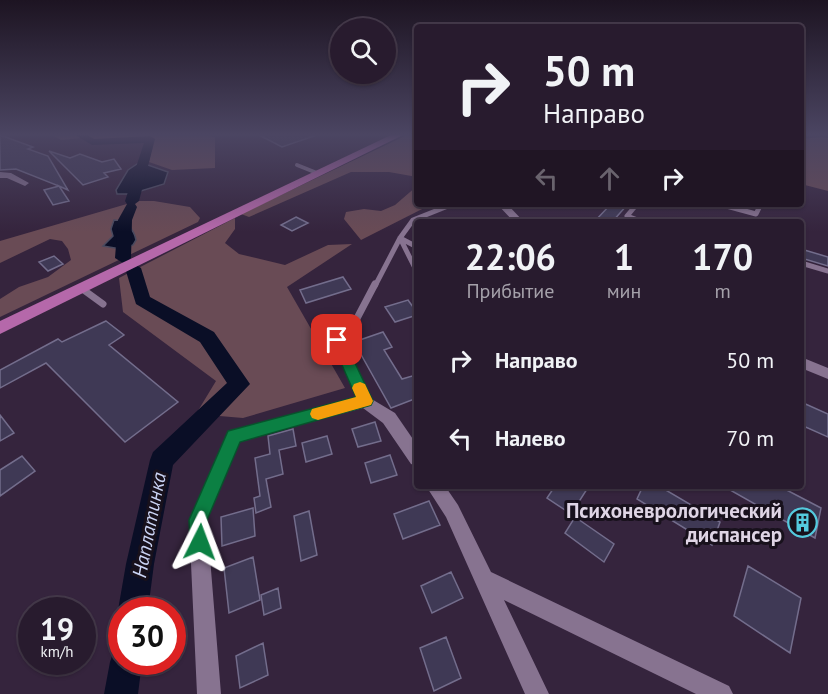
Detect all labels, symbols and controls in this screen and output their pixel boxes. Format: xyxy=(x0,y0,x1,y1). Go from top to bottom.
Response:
map controls xyxy=(330,18,396,84)
button: search xyxy=(330,18,396,84)
text: 50 m xyxy=(543,43,635,98)
icon: right xyxy=(444,48,522,126)
text: Направо xyxy=(543,96,645,130)
icon: left xyxy=(530,162,563,195)
icon: ahead xyxy=(593,162,626,195)
icon: right xyxy=(656,162,689,195)
text: 22:06 xyxy=(465,233,556,280)
text: 1 xyxy=(614,233,634,280)
text: 170 xyxy=(692,233,753,280)
text: Прибытие xyxy=(466,278,554,304)
text: мин xyxy=(607,278,641,304)
text: m xyxy=(715,278,731,304)
pin xyxy=(311,314,362,365)
icon: arrive xyxy=(320,323,353,356)
icon: right xyxy=(444,344,477,377)
text: Направо xyxy=(495,346,578,374)
text: 50 m xyxy=(726,346,774,374)
icon: left xyxy=(444,422,477,455)
text: Налево xyxy=(495,424,566,452)
text: 70 m xyxy=(726,424,774,452)
water label: Наплатинка xyxy=(126,470,172,580)
place label: Психоневрологический диспансер xyxy=(566,497,782,548)
building icon: Психоневрологический диспансер xyxy=(787,507,819,539)
position arrow xyxy=(168,510,232,574)
speed limit sign: 30 xyxy=(108,597,186,675)
text: 19 xyxy=(40,609,74,648)
text: km/h xyxy=(41,642,73,661)

